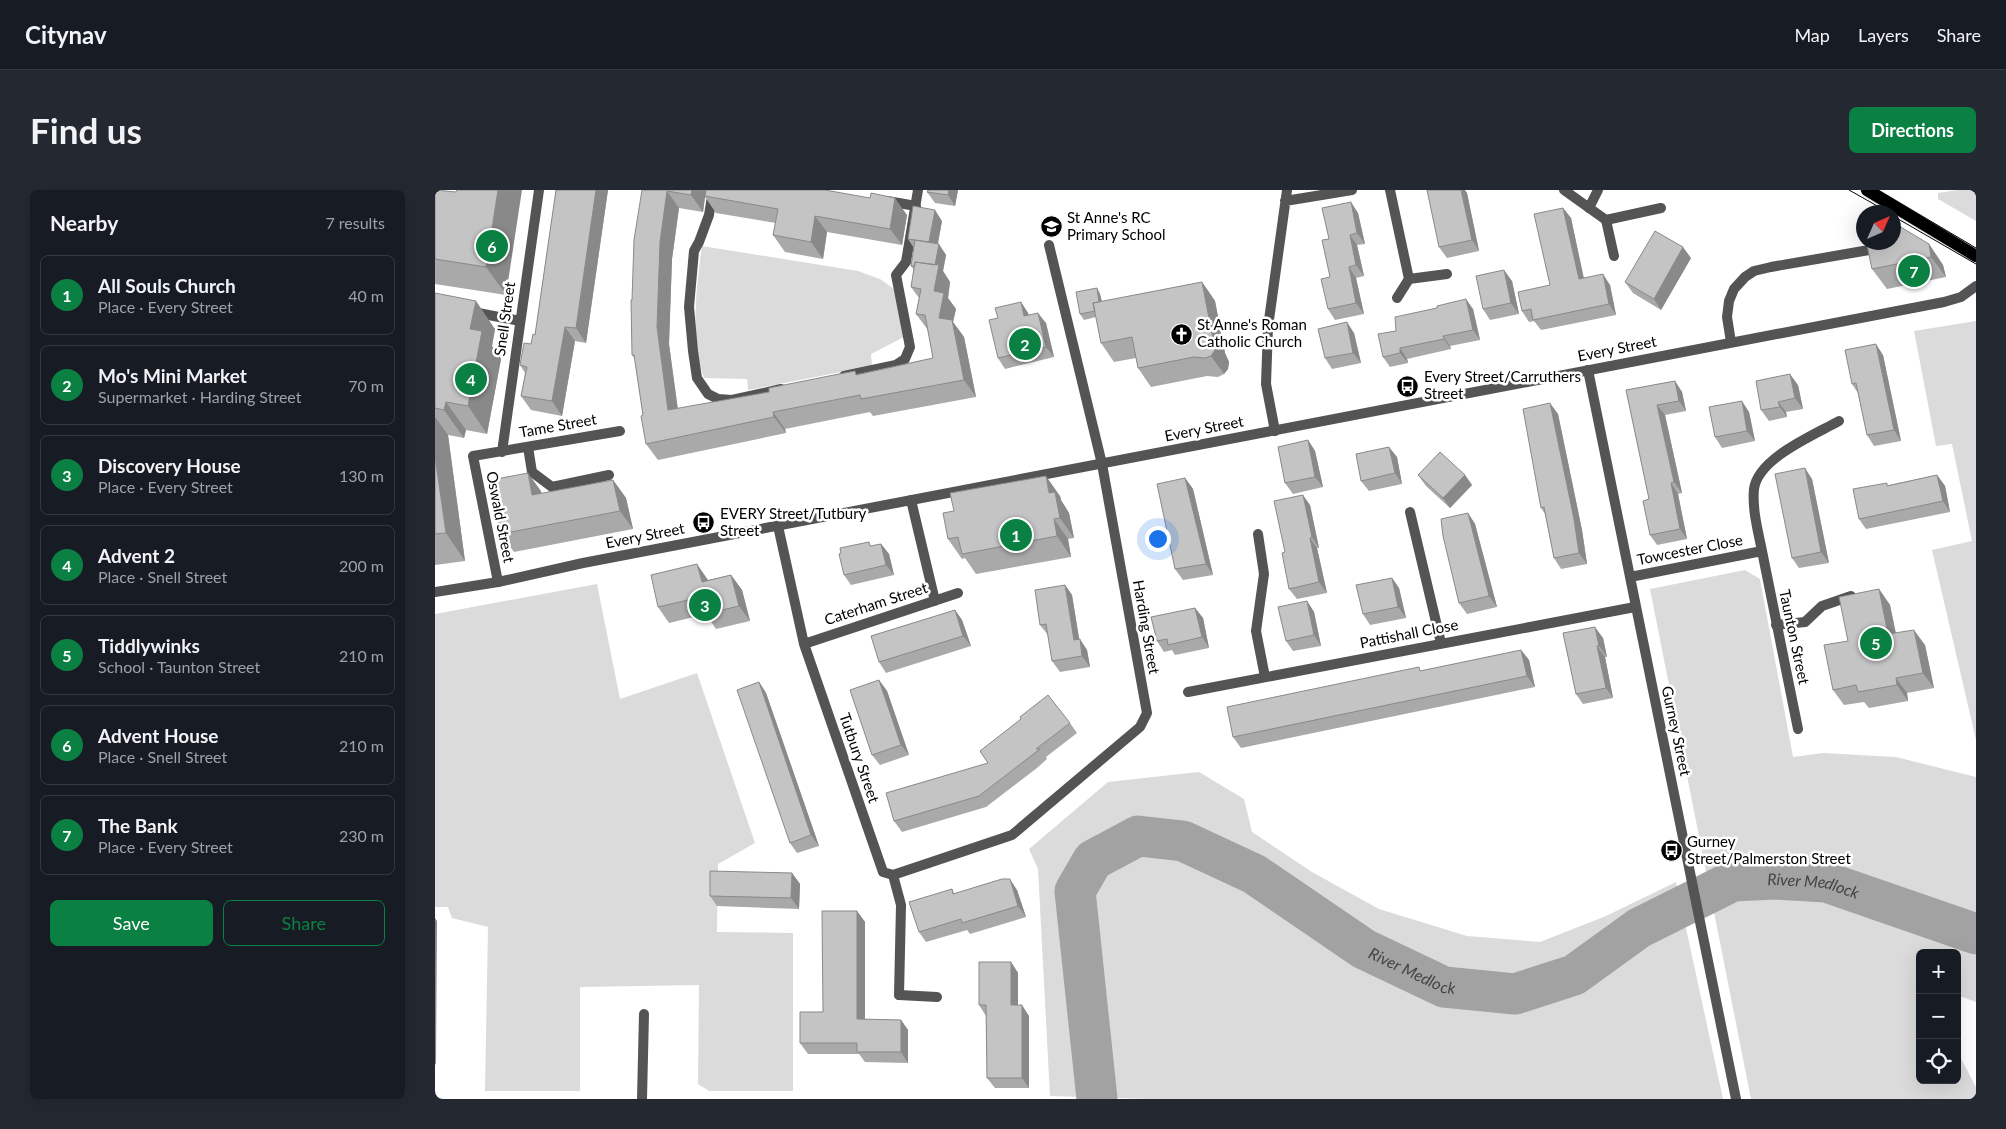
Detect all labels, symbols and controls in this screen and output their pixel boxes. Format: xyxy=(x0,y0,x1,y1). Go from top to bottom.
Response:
text: Citynav xyxy=(25,20,107,49)
text: Map xyxy=(1794,24,1830,46)
text: Layers xyxy=(1858,24,1909,46)
text: Share xyxy=(1937,24,1981,46)
button: Directions xyxy=(1849,107,1976,153)
text: Find us xyxy=(30,109,142,151)
north arrow xyxy=(1856,205,1901,250)
place label: St Anne's RC Primary School xyxy=(1067,208,1166,243)
text: Nearby xyxy=(50,210,118,235)
text: 7 results xyxy=(325,213,385,232)
school or university icon: St Anne's RC Primary School xyxy=(1039,215,1063,239)
pin: 6 xyxy=(476,227,508,265)
pin: 7 xyxy=(1898,252,1930,290)
text: All Souls Church xyxy=(98,274,236,297)
street label: Snell Street xyxy=(490,280,518,357)
text: 1 xyxy=(62,286,72,305)
text: 40 m xyxy=(348,286,384,305)
text: Place · Every Street xyxy=(98,297,233,316)
place label: St Anne's Roman Catholic Church xyxy=(1197,315,1307,350)
church icon: St Anne's Roman Catholic Church xyxy=(1169,322,1193,346)
pin: 2 xyxy=(1009,325,1041,363)
street label: Every Street xyxy=(1576,331,1658,364)
pin: 4 xyxy=(455,360,487,398)
text: Mo's Mini Market xyxy=(98,364,247,387)
place label: Every Street/Carruthers Street xyxy=(1424,367,1581,402)
bus stop icon: Every Street/Carruthers Street xyxy=(1396,374,1420,398)
text: 2 xyxy=(62,376,72,395)
text: 70 m xyxy=(348,376,384,395)
text: Supermarket · Harding Street xyxy=(98,387,301,406)
street label: Tame Street xyxy=(518,409,599,441)
street label: Every Street xyxy=(1163,411,1245,444)
text: Discovery House xyxy=(98,454,241,477)
text: 3 xyxy=(62,466,72,485)
text: 130 m xyxy=(339,466,384,485)
street label: Oswald Street xyxy=(483,470,519,565)
text: Place · Every Street xyxy=(98,477,233,496)
place label: EVERY Street/Tutbury Street xyxy=(720,504,867,539)
bus stop icon: EVERY Street/Tutbury Street xyxy=(692,511,716,535)
pin: 1 xyxy=(1000,516,1032,554)
street label: Every Street xyxy=(604,518,686,551)
your location xyxy=(1145,526,1171,552)
street label: Towcester Close xyxy=(1635,530,1744,568)
text: Advent 2 xyxy=(98,544,175,567)
text: 4 xyxy=(62,556,72,575)
text: 200 m xyxy=(339,556,384,575)
text: Place · Snell Street xyxy=(98,567,227,586)
street label: Caterham Street xyxy=(822,578,930,628)
street label: Harding Street xyxy=(1130,578,1164,676)
pin: 3 xyxy=(689,586,721,624)
street label: Taunton Street xyxy=(1776,588,1814,687)
street label: Pattishall Close xyxy=(1358,615,1460,651)
pin: 5 xyxy=(1860,624,1892,662)
text: Tiddlywinks xyxy=(98,634,200,657)
text: 5 xyxy=(62,646,72,665)
text: 210 m xyxy=(339,646,384,665)
text: School · Taunton Street xyxy=(98,657,260,676)
street label: Gurney Street xyxy=(1659,684,1695,778)
street label: Tutbury Street xyxy=(836,710,884,806)
text: Advent House xyxy=(98,724,218,747)
text: 6 xyxy=(62,736,72,755)
text: 210 m xyxy=(339,736,384,755)
text: Place · Snell Street xyxy=(98,747,227,766)
text: The Bank xyxy=(98,814,178,837)
text: 7 xyxy=(62,826,72,845)
text: 230 m xyxy=(339,826,384,845)
place label: Gurney Street/Palmerston Street xyxy=(1687,832,1851,867)
text: Place · Every Street xyxy=(98,837,233,856)
bus stop icon: Gurney Street/Palmerston Street xyxy=(1659,839,1683,863)
water label: River Medlock xyxy=(1767,869,1862,902)
button: Save xyxy=(50,900,213,946)
button: Share xyxy=(223,900,385,946)
water label: River Medlock xyxy=(1366,943,1457,997)
map controls xyxy=(1916,949,1961,1084)
button: + xyxy=(1916,949,1961,994)
button: − xyxy=(1916,994,1961,1039)
button: locate xyxy=(1916,1039,1961,1084)

